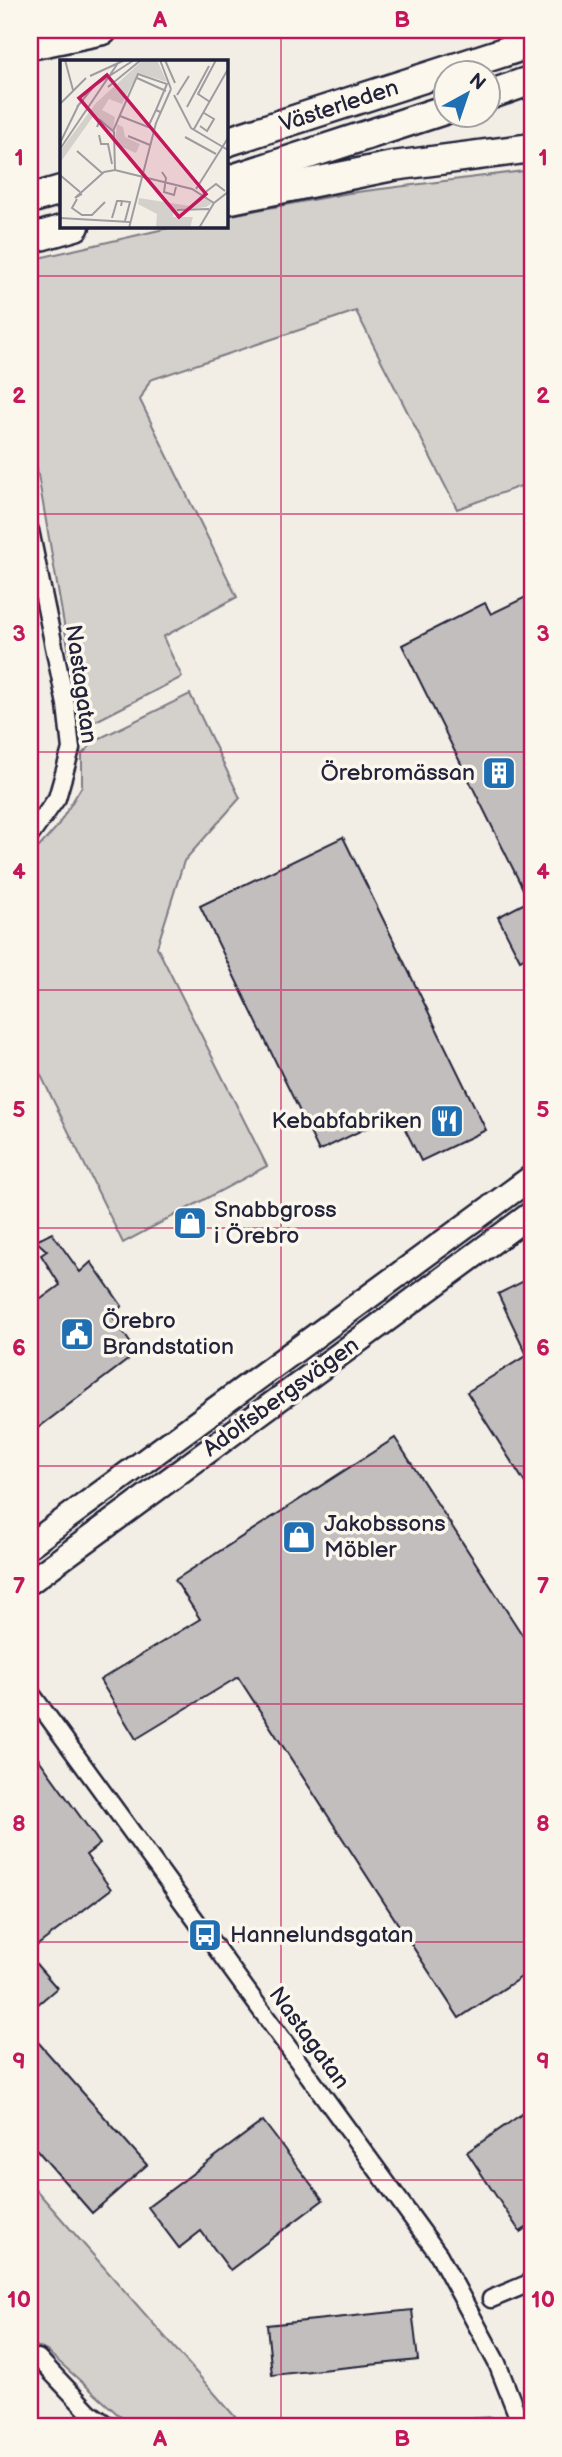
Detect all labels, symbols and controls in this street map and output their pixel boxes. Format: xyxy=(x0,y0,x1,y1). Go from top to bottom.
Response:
text: A xyxy=(152,6,168,34)
text: B xyxy=(394,6,410,34)
inset map xyxy=(60,60,228,228)
north arrow xyxy=(433,60,503,130)
text: N xyxy=(464,69,490,96)
street label: Västerleden xyxy=(276,74,402,138)
text: 1 xyxy=(14,144,24,172)
text: 1 xyxy=(538,144,548,172)
text: 2 xyxy=(12,382,26,410)
text: 2 xyxy=(536,382,550,410)
text: 3 xyxy=(12,620,26,648)
text: 3 xyxy=(536,620,550,648)
street label: Nastagatan xyxy=(59,623,103,745)
building icon: Örebromässan xyxy=(480,754,518,792)
place label: Örebromässan xyxy=(320,759,475,787)
text: 4 xyxy=(12,858,26,886)
text: 4 xyxy=(536,858,550,886)
text: 5 xyxy=(12,1096,26,1124)
text: 5 xyxy=(536,1096,550,1124)
restaurant icon: Kebabfabriken xyxy=(428,1102,466,1140)
place label: Kebabfabriken xyxy=(272,1107,422,1135)
place label: Snabbgross i Örebro xyxy=(214,1196,337,1250)
shop icon: Snabbgross i Örebro xyxy=(171,1204,209,1242)
place label: Örebro Brandstation xyxy=(102,1307,234,1361)
public building icon: Örebro Brandstation xyxy=(58,1315,96,1353)
street label: Adolfsbergsvägen xyxy=(198,1331,364,1463)
text: 6 xyxy=(12,1334,26,1362)
text: 6 xyxy=(536,1334,550,1362)
place label: Jakobssons Möbler xyxy=(324,1510,446,1564)
shop icon: Jakobssons Möbler xyxy=(280,1518,318,1556)
text: 7 xyxy=(13,1572,26,1600)
text: 7 xyxy=(537,1572,550,1600)
text: 8 xyxy=(12,1810,26,1838)
text: 8 xyxy=(536,1810,550,1838)
bus stop icon: Hannelundsgatan xyxy=(186,1916,224,1954)
place label: Hannelundsgatan xyxy=(230,1921,414,1949)
street label: Nastagatan xyxy=(262,1981,356,2095)
text: 9 xyxy=(12,2048,26,2076)
text: 9 xyxy=(536,2048,550,2076)
text: 10 xyxy=(7,2286,31,2314)
text: 10 xyxy=(531,2286,555,2314)
text: A xyxy=(152,2425,168,2453)
text: B xyxy=(394,2425,410,2453)

